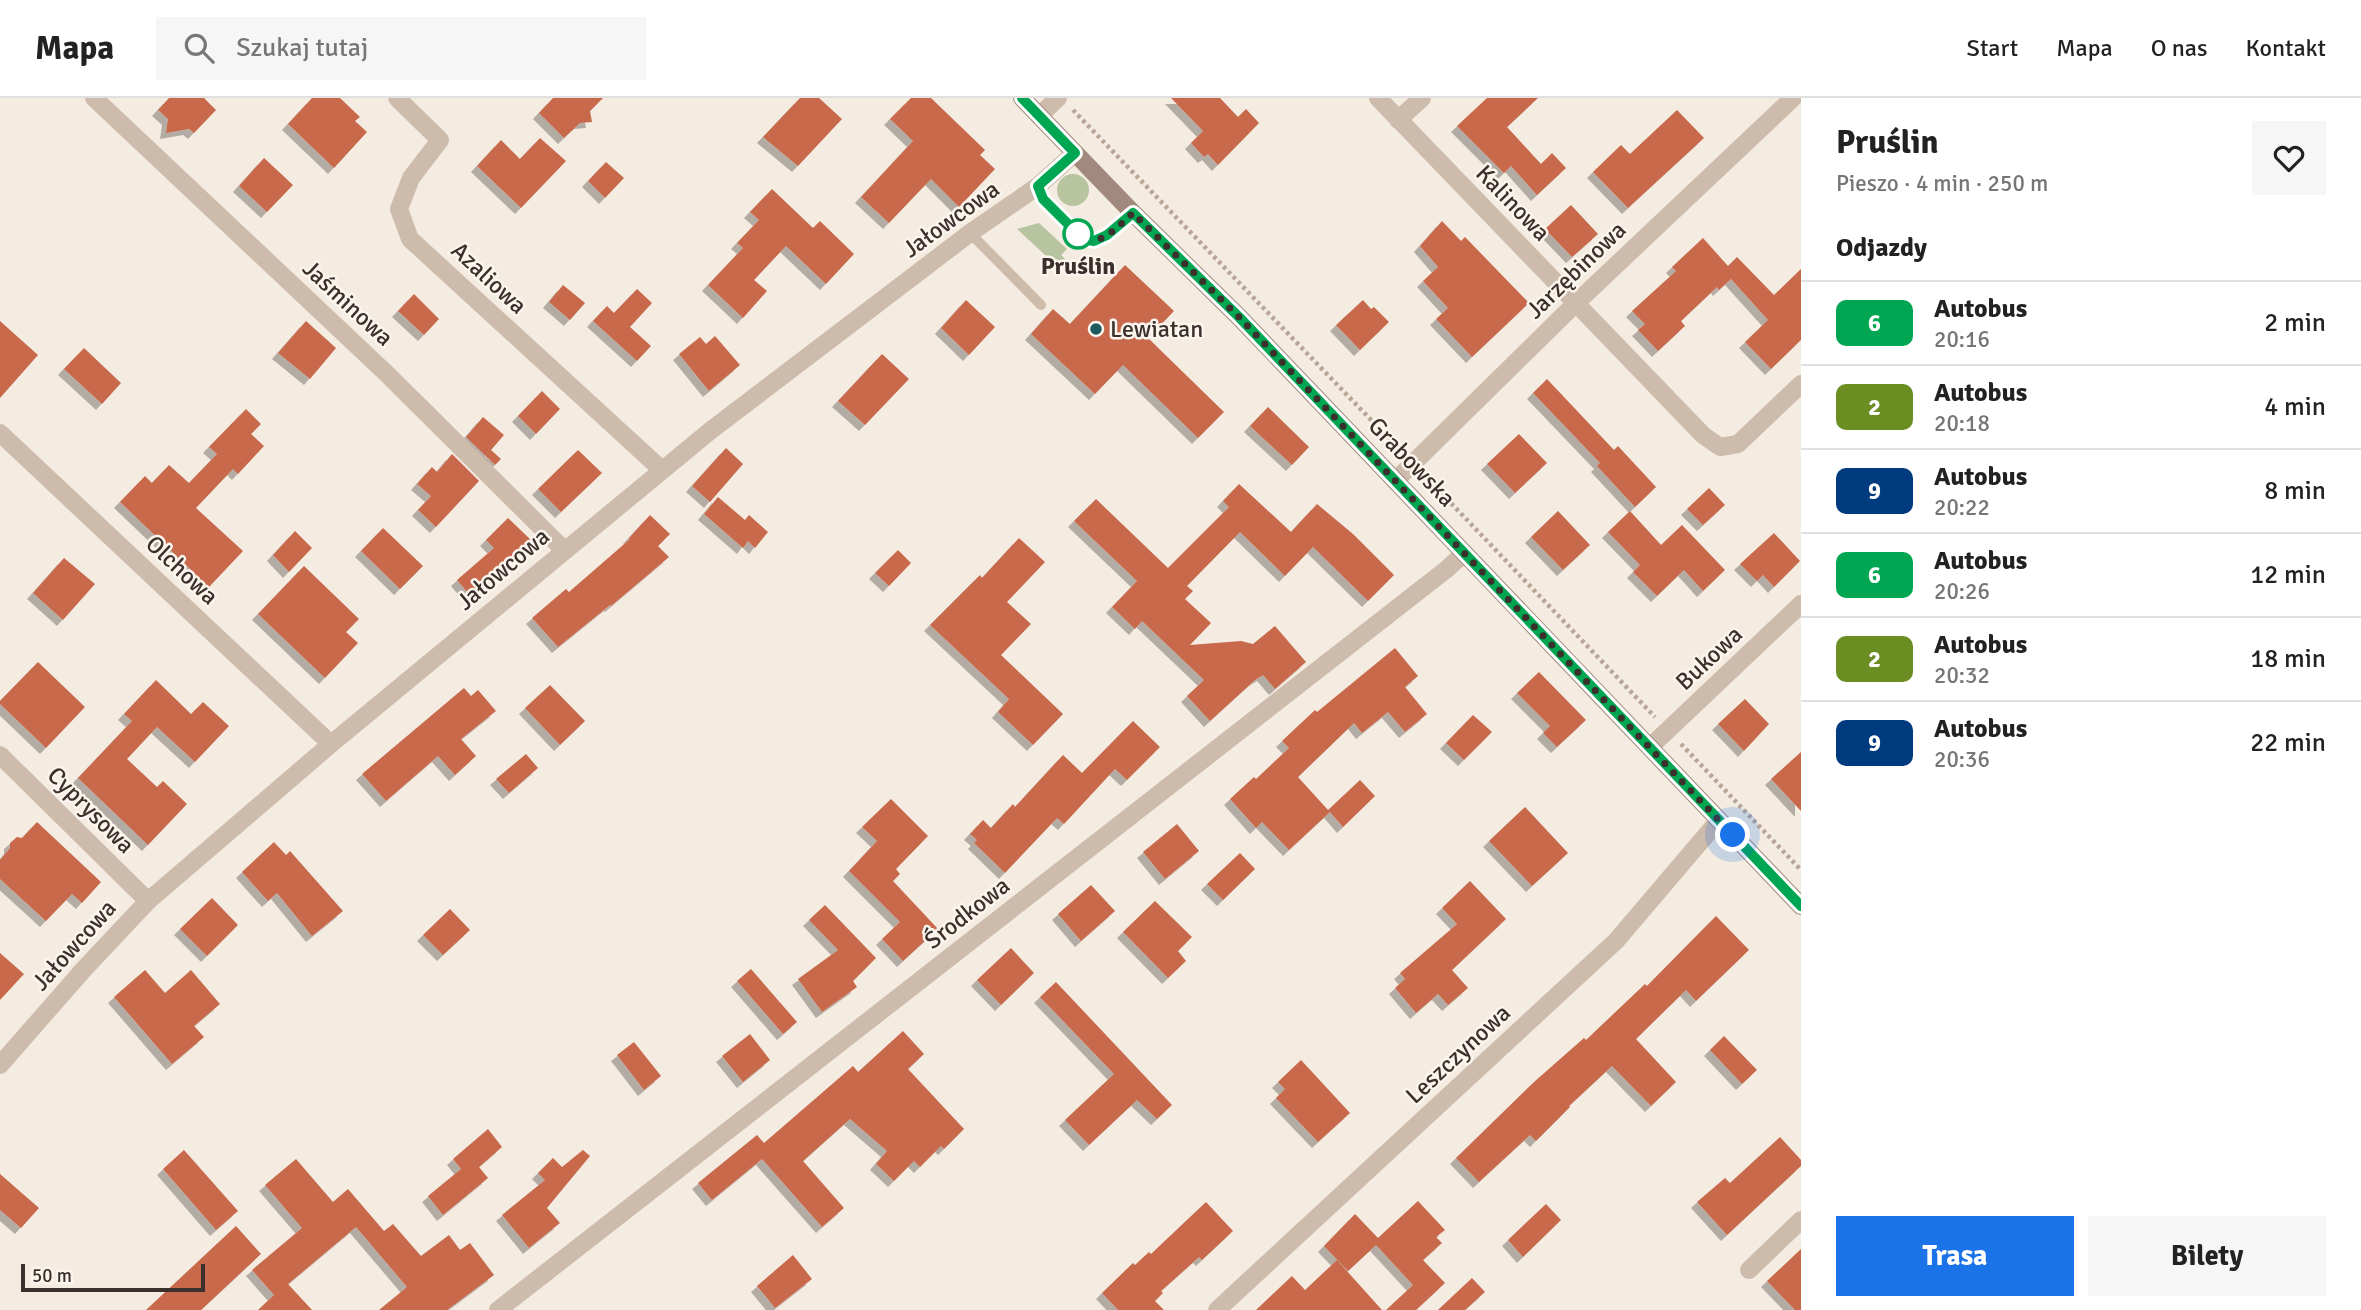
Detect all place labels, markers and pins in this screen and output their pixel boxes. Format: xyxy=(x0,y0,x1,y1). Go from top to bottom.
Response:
marker: Pruślin xyxy=(1063,219,1093,249)
place label: Pruślin xyxy=(1041,251,1115,281)
place label: Lewiatan xyxy=(1110,314,1203,344)
marker: Lewiatan xyxy=(1088,321,1104,337)

